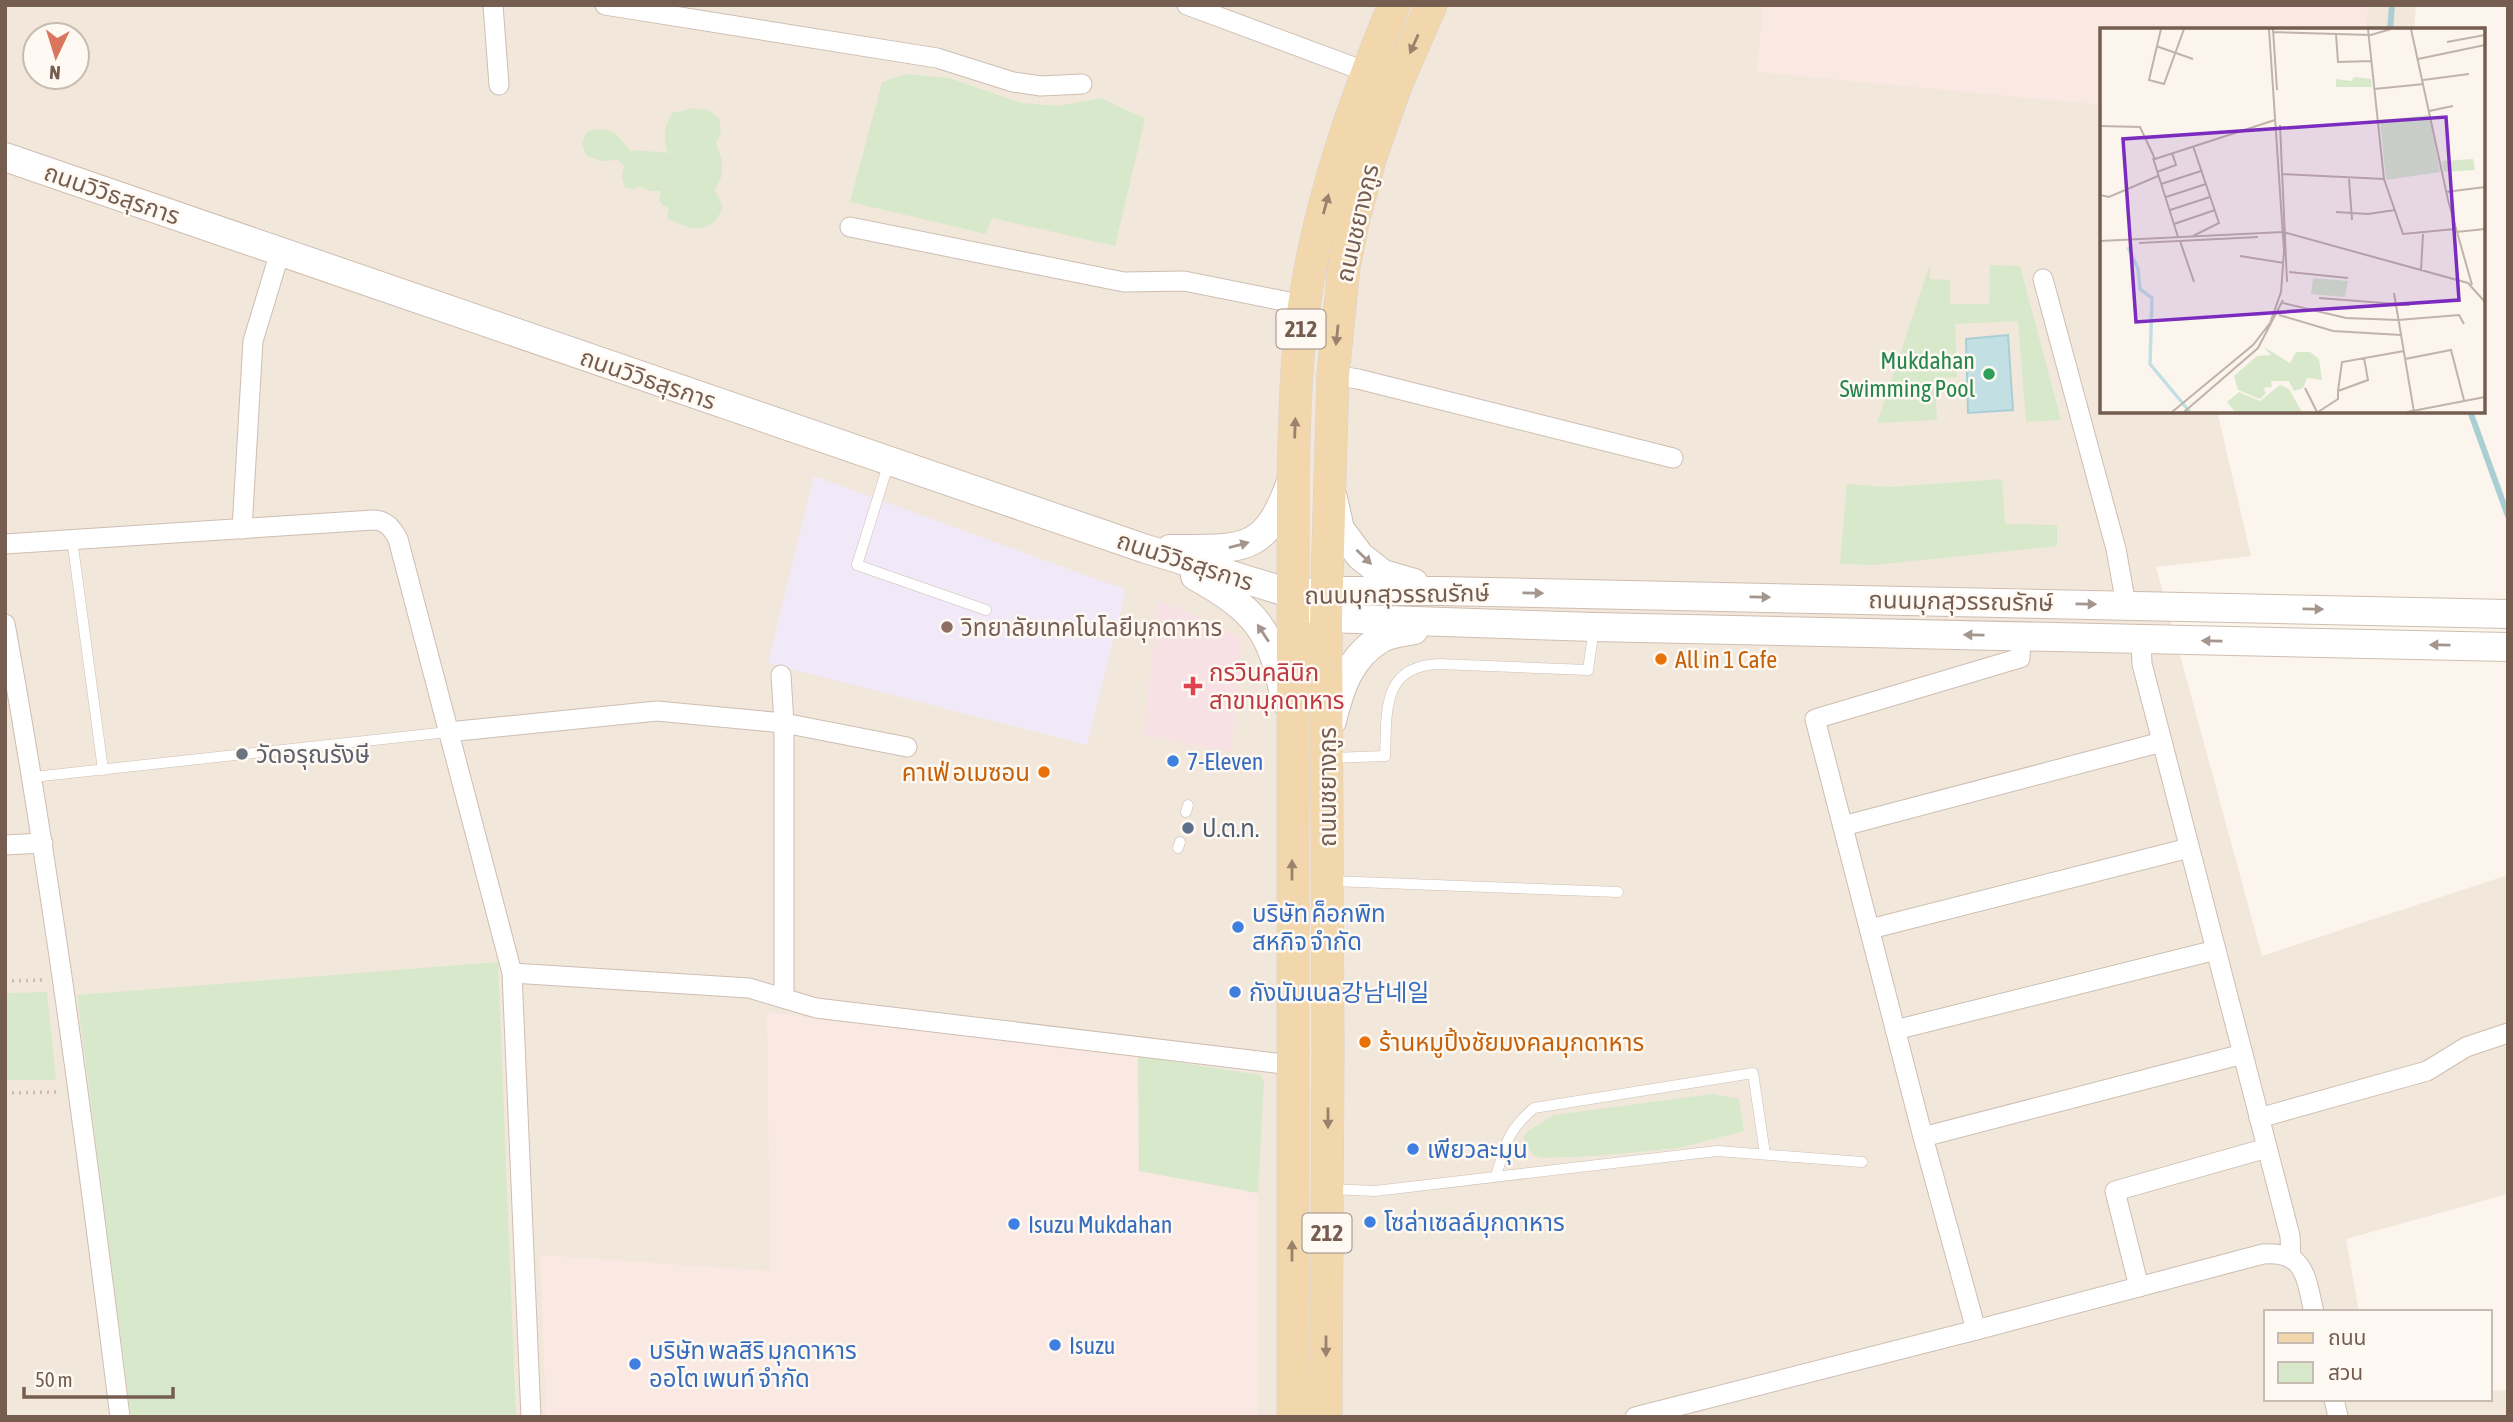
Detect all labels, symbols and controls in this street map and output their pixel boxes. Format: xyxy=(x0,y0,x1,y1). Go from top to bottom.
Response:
north arrow xyxy=(21,21,91,91)
inset map xyxy=(2100,28,2485,413)
one-way arrow xyxy=(1408,34,1420,54)
text: N xyxy=(48,62,61,84)
street label: ถนนวิวิธสุรการ xyxy=(40,158,183,232)
street label: ถนนชยางกูร xyxy=(1330,161,1386,285)
one-way arrow xyxy=(1321,192,1332,214)
road number: 212 xyxy=(1276,310,1326,348)
one-way arrow xyxy=(1331,324,1342,346)
street label: ถนนวิวิธสุรการ xyxy=(576,343,719,417)
place label: Mukdahan Swimming Pool xyxy=(1840,347,1976,402)
marker: Mukdahan Swimming Pool xyxy=(1981,366,1997,382)
one-way arrow xyxy=(1289,417,1300,439)
street label: ถนนวิวิธสุรการ xyxy=(1113,526,1257,598)
one-way arrow xyxy=(1228,539,1249,549)
one-way arrow xyxy=(1355,549,1372,565)
street label: ถนนมุกสุวรรณรักษ์ xyxy=(1304,579,1490,611)
street label: ถนนมุกสุวรรณรักษ์ xyxy=(1868,586,2054,618)
one-way arrow xyxy=(1522,587,1544,599)
one-way arrow xyxy=(1749,591,1771,603)
one-way arrow xyxy=(2075,599,2097,610)
one-way arrow xyxy=(2302,604,2324,615)
place label: วิทยาลัยเทคโนโลยีมุกดาหาร xyxy=(960,614,1222,643)
marker: วิทยาลัยเทคโนโลยีมุกดาหาร xyxy=(939,619,955,635)
one-way arrow xyxy=(1256,624,1270,642)
one-way arrow xyxy=(1963,630,1985,641)
one-way arrow xyxy=(2201,635,2223,647)
one-way arrow xyxy=(2428,639,2450,651)
place label: All in 1 Cafe xyxy=(1675,646,1777,673)
marker: All in 1 Cafe xyxy=(1653,651,1669,667)
place label: กรวินคลินิก สาขามุกดาหาร xyxy=(1209,659,1345,716)
marker: กรวินคลินิก สาขามุกดาหาร xyxy=(1183,676,1203,696)
street label: ถนนชยางกูร xyxy=(1314,727,1343,847)
place label: วัดอรุณรังษี xyxy=(256,741,370,770)
marker: วัดอรุณรังษี xyxy=(234,746,250,762)
place label: 7-Eleven xyxy=(1187,748,1263,775)
marker: 7-Eleven xyxy=(1165,753,1181,769)
place label: คาเฟ่ อเมซอน xyxy=(902,759,1030,786)
marker: คาเฟ่ อเมซอน xyxy=(1036,764,1052,780)
place label: ป.ต.ท. xyxy=(1202,815,1259,842)
marker: ป.ต.ท. xyxy=(1180,820,1196,836)
one-way arrow xyxy=(1286,859,1298,881)
place label: บริษัท ค็อกพิท สหกิจ จำกัด xyxy=(1252,900,1386,955)
marker: บริษัท ค็อกพิท สหกิจ จำกัด xyxy=(1230,919,1246,935)
place label: กังนัมเนล강남네일 xyxy=(1249,979,1429,1006)
marker: กังนัมเนล강남네일 xyxy=(1227,984,1243,1000)
place label: ร้านหมูปิ้งชัยมงคลมุกดาหาร xyxy=(1379,1027,1644,1058)
marker: ร้านหมูปิ้งชัยมงคลมุกดาหาร xyxy=(1357,1034,1373,1050)
one-way arrow xyxy=(1322,1108,1334,1130)
place label: เพียวละมุน xyxy=(1427,1136,1528,1165)
marker: เพียวละมุน xyxy=(1405,1141,1421,1157)
place label: โซล่าเซลล์มุกดาหาร xyxy=(1384,1209,1565,1238)
place label: Isuzu Mukdahan xyxy=(1028,1211,1172,1238)
road number: 212 xyxy=(1302,1214,1352,1252)
marker: โซล่าเซลล์มุกดาหาร xyxy=(1362,1214,1378,1230)
marker: Isuzu Mukdahan xyxy=(1006,1216,1022,1232)
one-way arrow xyxy=(1286,1239,1298,1261)
legend xyxy=(2264,1310,2492,1401)
text: ถนน xyxy=(2328,1325,2366,1349)
place label: Isuzu xyxy=(1069,1332,1115,1359)
one-way arrow xyxy=(1320,1335,1332,1357)
place label: บริษัท พลสิริ มุกดาหาร ออโต เพนท์ จำกัด xyxy=(649,1337,857,1392)
marker: Isuzu xyxy=(1047,1337,1063,1353)
scale bar xyxy=(24,1356,173,1400)
marker: บริษัท พลสิริ มุกดาหาร ออโต เพนท์ จำกัด xyxy=(627,1356,643,1372)
text: สวน xyxy=(2328,1360,2363,1384)
text: 50 m xyxy=(35,1367,73,1391)

